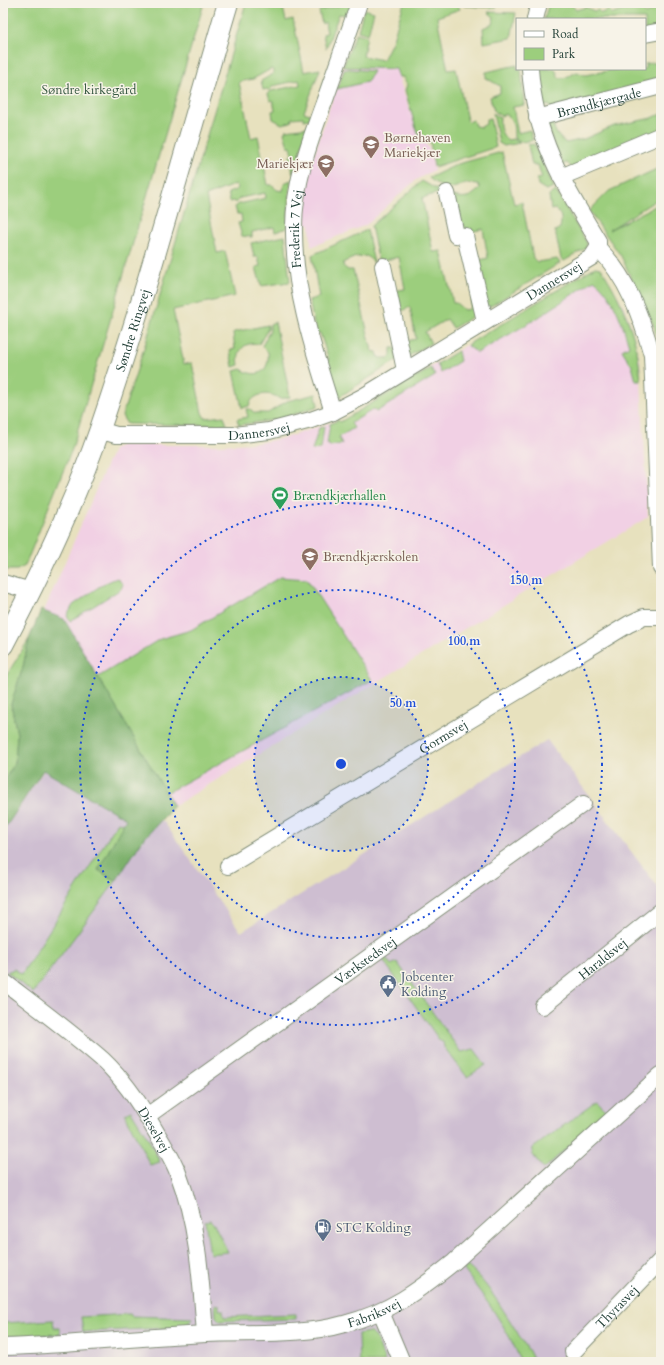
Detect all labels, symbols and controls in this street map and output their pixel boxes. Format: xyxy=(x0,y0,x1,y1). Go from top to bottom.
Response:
legend xyxy=(516,18,646,70)
text: Road xyxy=(552,26,579,42)
text: Park xyxy=(552,46,576,62)
park label: Søndre kirkegård xyxy=(41,81,137,99)
street label: Brændkjærgade xyxy=(555,83,643,123)
place label: Børnehaven Mariekjær xyxy=(384,129,451,162)
school or university icon: Børnehaven Mariekjær xyxy=(361,134,381,159)
school or university icon: Mariekjær xyxy=(316,153,336,178)
place label: Mariekjær xyxy=(257,155,313,173)
street label: Frederik 7 Vej xyxy=(286,188,307,269)
street label: Dannersvej xyxy=(523,257,586,305)
street label: Søndre Ringvej xyxy=(112,287,154,374)
street label: Dannersvej xyxy=(228,418,292,445)
sports icon: Brændkjærhallen xyxy=(270,485,290,510)
place label: Brændkjærhallen xyxy=(293,487,387,505)
school or university icon: Brændkjærskolen xyxy=(300,546,320,571)
place label: Brændkjærskolen xyxy=(323,548,419,566)
text: 150 m xyxy=(510,572,543,588)
text: 100 m xyxy=(448,633,481,649)
text: 50 m xyxy=(390,695,417,711)
street label: Gormsvej xyxy=(416,716,471,759)
centre of rings xyxy=(334,757,348,771)
street label: Værkstedsvej xyxy=(331,933,400,989)
street label: Haraldsvej xyxy=(575,934,631,984)
place label: Jobcenter Kolding xyxy=(399,968,454,1001)
public building icon: Jobcenter Kolding xyxy=(378,973,398,998)
street label: Dieselvej xyxy=(133,1104,174,1156)
fuel station icon: STC Kolding xyxy=(313,1217,333,1242)
place label: STC Kolding xyxy=(336,1219,411,1237)
street label: Thyrasvej xyxy=(592,1281,643,1333)
street label: Fabriksvej xyxy=(346,1295,404,1333)

